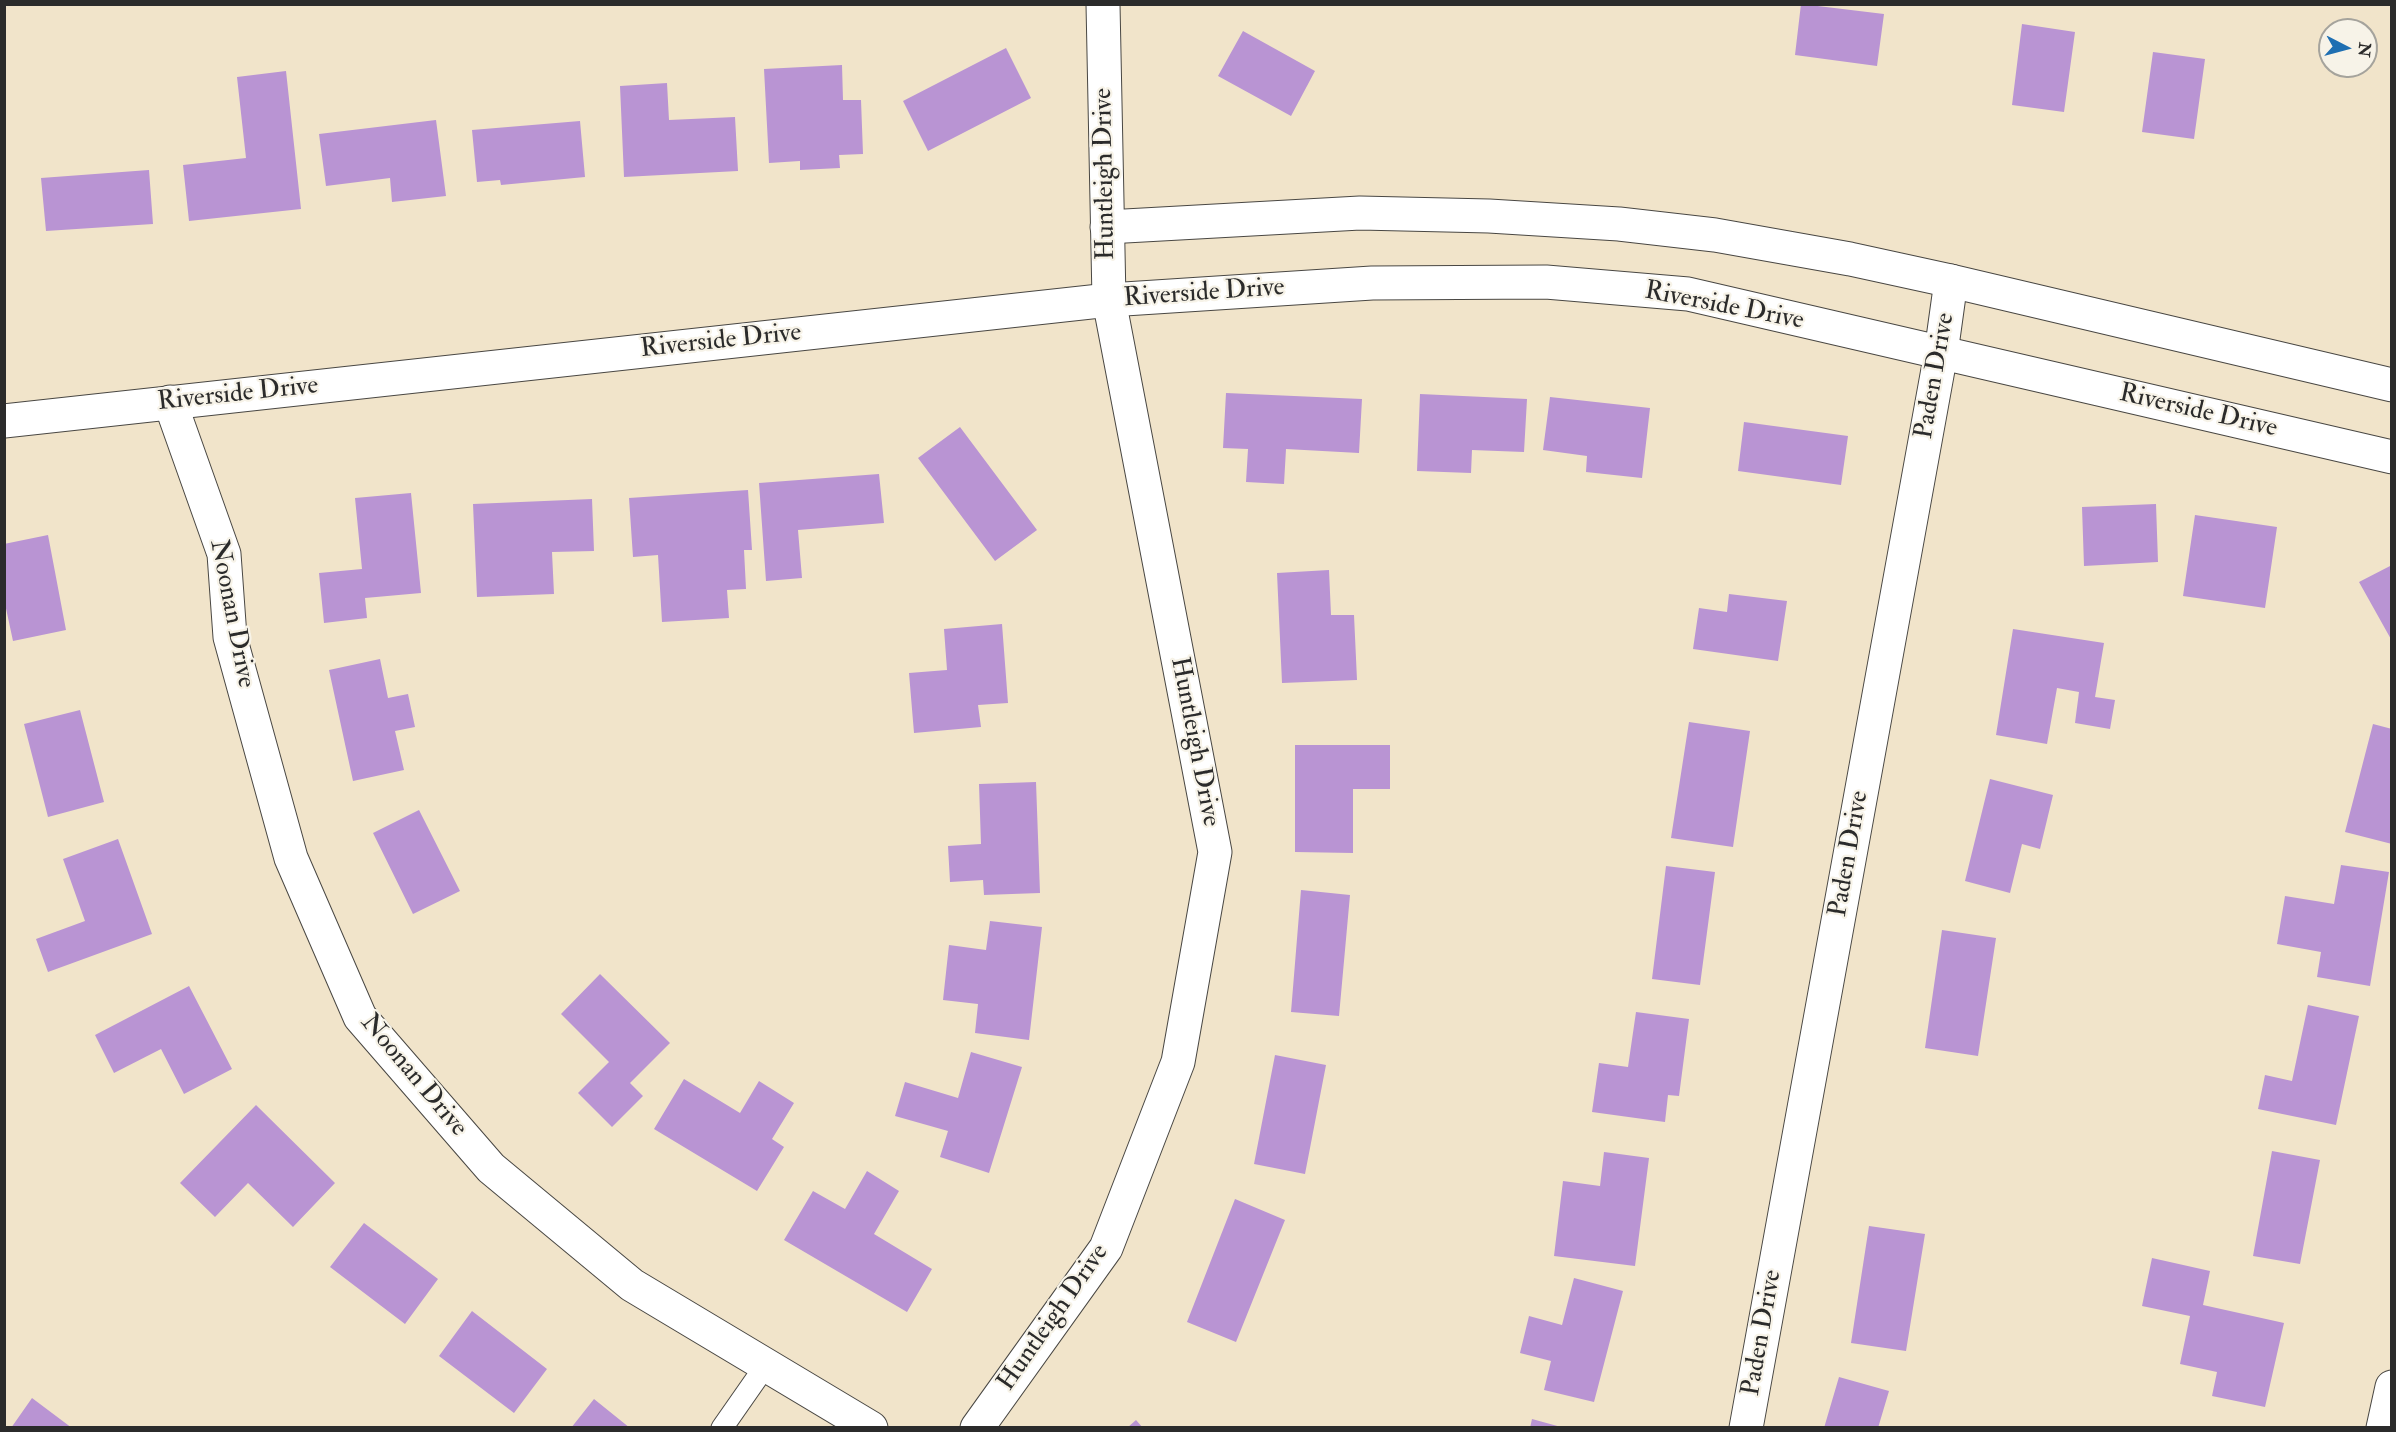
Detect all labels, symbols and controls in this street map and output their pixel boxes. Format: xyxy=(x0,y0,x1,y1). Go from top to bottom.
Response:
north arrow xyxy=(2318,18,2378,78)
text: N xyxy=(2353,41,2375,58)
street label: Huntleigh Drive xyxy=(1089,88,1123,260)
street label: Riverside Drive xyxy=(1122,273,1286,315)
street label: Riverside Drive xyxy=(1642,276,1806,338)
street label: Paden Drive xyxy=(1910,311,1962,441)
street label: Riverside Drive xyxy=(639,318,803,366)
street label: Riverside Drive xyxy=(156,371,320,419)
street label: Riverside Drive xyxy=(2116,379,2280,445)
street label: Noonan Drive xyxy=(201,537,261,691)
street label: Huntleigh Drive xyxy=(1162,655,1226,829)
street label: Paden Drive xyxy=(1824,789,1876,919)
street label: Noonan Drive xyxy=(353,1008,473,1144)
street label: Huntleigh Drive xyxy=(992,1239,1116,1397)
street label: Paden Drive xyxy=(1737,1268,1789,1398)

